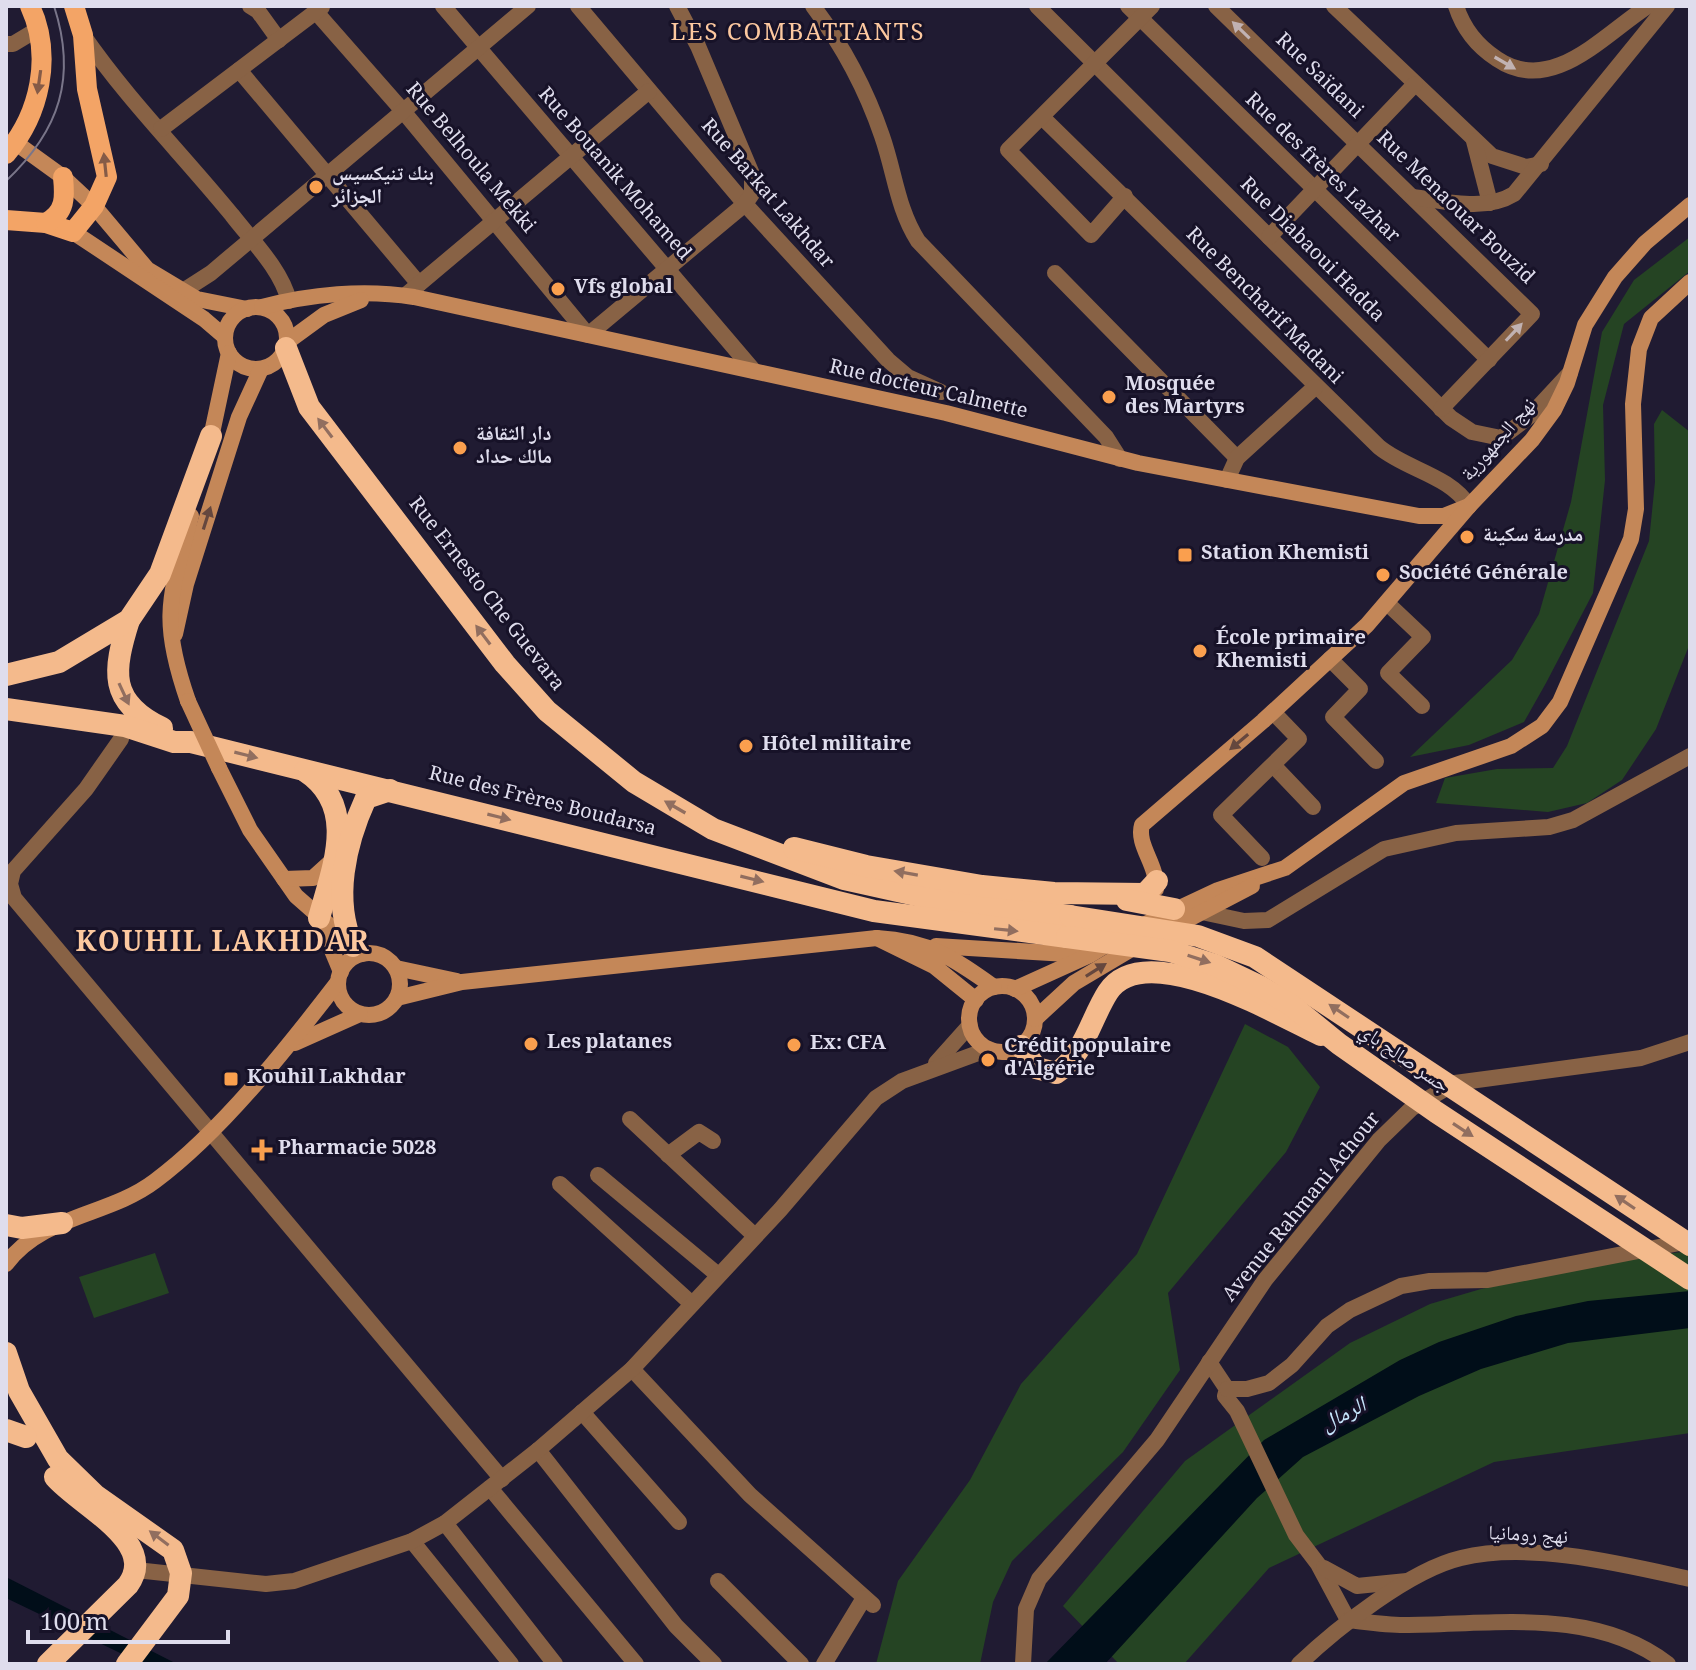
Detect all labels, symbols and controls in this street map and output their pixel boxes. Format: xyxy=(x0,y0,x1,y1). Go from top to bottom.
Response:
district label: LES COMBATTANTS xyxy=(671,14,926,55)
one-way arrow xyxy=(1232,22,1251,40)
street label: Rue Saïdani xyxy=(1266,26,1371,129)
one-way arrow xyxy=(1494,56,1516,70)
one-way arrow xyxy=(32,70,45,95)
street label: Rue Belhoula Mekki xyxy=(395,76,543,243)
street label: Rue Bouanik Mohamed xyxy=(528,80,698,270)
street label: Rue des frères Lazhar xyxy=(1235,85,1407,253)
street label: Rue Barkat Lakhdar xyxy=(691,112,842,278)
street label: Rue Menaouar Bouzid xyxy=(1367,124,1541,294)
one-way arrow xyxy=(98,152,111,177)
place label: بنك تنيكسيس الجزائر xyxy=(331,159,434,216)
street label: Rue Diabaoui Hadda xyxy=(1230,170,1392,332)
marker: بنك تنيكسيس الجزائر xyxy=(307,178,325,196)
street label: Rue Bencharif Madani xyxy=(1176,220,1350,394)
place label: Vfs global xyxy=(574,272,673,306)
marker: Vfs global xyxy=(549,280,567,298)
one-way arrow xyxy=(1505,323,1523,342)
street label: Rue docteur Calmette xyxy=(825,352,1031,430)
place label: Mosquée des Martyrs xyxy=(1125,369,1245,426)
marker: Mosquée des Martyrs xyxy=(1100,388,1118,406)
street label: نهج الجمهورية xyxy=(1454,391,1546,491)
one-way arrow xyxy=(318,418,334,438)
place label: دار الثقافة مالك حداد xyxy=(476,419,552,476)
marker: دار الثقافة مالك حداد xyxy=(451,439,469,457)
street label: Rue Ernesto Che Guevara xyxy=(398,490,572,700)
one-way arrow xyxy=(201,506,214,530)
place label: مدرسة سكينة xyxy=(1483,520,1583,554)
marker: مدرسة سكينة xyxy=(1458,528,1476,546)
place label: Station Khemisti xyxy=(1201,538,1369,572)
marker: Station Khemisti xyxy=(1176,546,1194,564)
place label: Société Générale xyxy=(1399,558,1568,592)
marker: Société Générale xyxy=(1374,566,1392,584)
place label: École primaire Khemisti xyxy=(1216,623,1366,680)
one-way arrow xyxy=(476,625,492,645)
marker: École primaire Khemisti xyxy=(1191,642,1209,660)
one-way arrow xyxy=(117,683,131,706)
place label: Hôtel militaire xyxy=(762,729,912,763)
one-way arrow xyxy=(1229,733,1249,750)
marker: Hôtel militaire xyxy=(737,737,755,755)
one-way arrow xyxy=(234,750,259,762)
street label: Rue des Frères Boudarsa xyxy=(425,758,659,848)
one-way arrow xyxy=(664,800,686,814)
one-way arrow xyxy=(487,811,512,823)
one-way arrow xyxy=(893,867,918,879)
one-way arrow xyxy=(739,874,764,886)
district label: KOUHIL LAKHDAR xyxy=(75,921,371,969)
one-way arrow xyxy=(994,924,1019,937)
one-way arrow xyxy=(1187,954,1211,966)
one-way arrow xyxy=(1085,962,1106,977)
one-way arrow xyxy=(1328,1004,1349,1019)
street label: جسر صالح باي xyxy=(1351,1016,1456,1104)
place label: Les platanes xyxy=(547,1027,672,1061)
place label: Ex: CFA xyxy=(810,1028,887,1062)
place label: Crédit populaire d'Algérie xyxy=(1004,1031,1171,1088)
marker: Les platanes xyxy=(522,1035,540,1053)
marker: Ex: CFA xyxy=(785,1036,803,1054)
marker: Crédit populaire d'Algérie xyxy=(979,1051,997,1069)
place label: Kouhil Lakhdar xyxy=(247,1062,406,1096)
marker: Kouhil Lakhdar xyxy=(222,1070,240,1088)
street label: Avenue Rahmani Achour xyxy=(1215,1105,1391,1311)
one-way arrow xyxy=(1452,1123,1474,1137)
place label: Pharmacie 5028 xyxy=(278,1133,436,1167)
marker: Pharmacie 5028 xyxy=(253,1141,271,1159)
one-way arrow xyxy=(1614,1195,1636,1210)
water label: الرمال xyxy=(1314,1387,1375,1444)
street label: نهج رومانيا xyxy=(1487,1518,1569,1556)
one-way arrow xyxy=(148,1530,170,1546)
scale bar xyxy=(28,1594,228,1644)
text: 100 m xyxy=(40,1604,109,1645)

